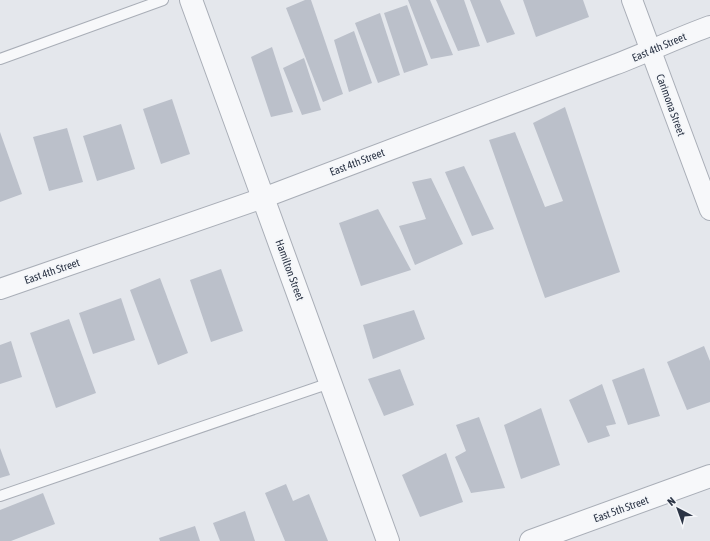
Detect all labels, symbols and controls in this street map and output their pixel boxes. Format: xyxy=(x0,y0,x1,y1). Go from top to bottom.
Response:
street label: East 4th Street xyxy=(630,30,688,64)
street label: Carimona Street xyxy=(654,72,688,138)
street label: East 4th Street xyxy=(328,146,386,178)
street label: Hamilton Street xyxy=(273,238,307,302)
street label: East 4th Street xyxy=(23,256,81,286)
north arrow xyxy=(658,489,698,529)
street label: East 5th Street xyxy=(592,493,650,525)
text: N xyxy=(665,495,678,508)

